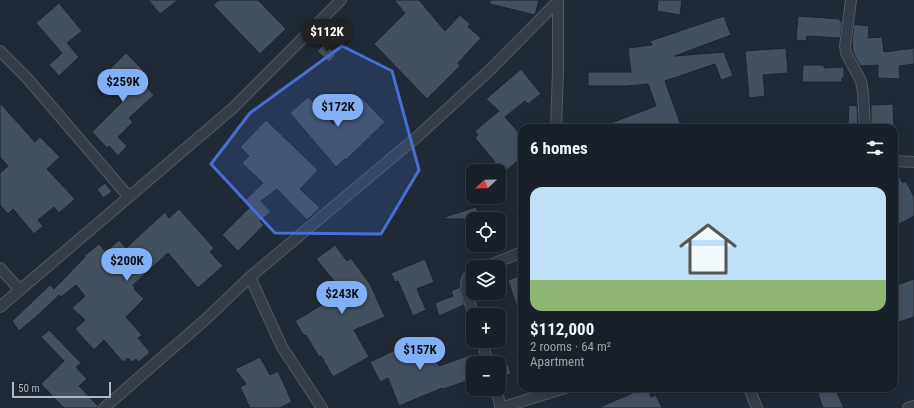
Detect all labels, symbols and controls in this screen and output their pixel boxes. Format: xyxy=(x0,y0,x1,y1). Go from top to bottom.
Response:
pin: $112K xyxy=(299,19,355,53)
text: $112K xyxy=(310,24,344,39)
pin: $259K xyxy=(95,69,151,103)
text: $259K xyxy=(106,74,140,89)
pin: $172K xyxy=(310,94,366,128)
text: $172K xyxy=(321,99,355,114)
icon: filters xyxy=(864,137,886,159)
text: 6 homes xyxy=(530,138,588,158)
north arrow xyxy=(466,164,506,204)
map controls xyxy=(466,164,506,396)
button: locate xyxy=(466,212,506,252)
icon: home xyxy=(672,213,744,285)
pin: $200K xyxy=(99,248,155,282)
text: $200K xyxy=(110,253,144,268)
button: layers xyxy=(466,260,506,300)
pin: $243K xyxy=(314,281,370,315)
text: $243K xyxy=(325,286,359,301)
button: + xyxy=(466,308,506,348)
text: $112,000 xyxy=(530,319,594,339)
pin: $157K xyxy=(392,337,448,371)
text: 2 rooms · 64 m² xyxy=(530,339,611,354)
text: $157K xyxy=(403,342,437,357)
text: Apartment xyxy=(530,354,584,369)
button: − xyxy=(466,356,506,396)
scale bar xyxy=(12,380,111,399)
text: 50 m xyxy=(18,382,40,395)

